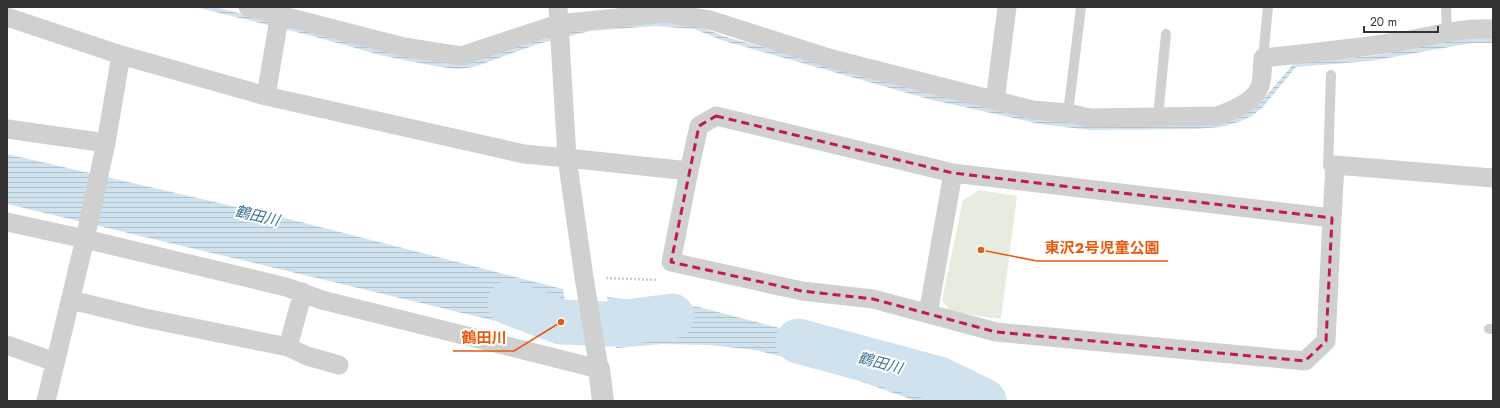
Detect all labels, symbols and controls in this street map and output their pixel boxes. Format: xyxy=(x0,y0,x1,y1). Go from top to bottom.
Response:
scale bar xyxy=(1364,8,1438,34)
text: 20 m xyxy=(1370,13,1397,31)
water label: 鶴田川 xyxy=(233,200,283,232)
callout: 東沢2号児童公園 xyxy=(1037,234,1168,261)
text: 東沢2号児童公園 xyxy=(1045,237,1159,259)
callout: 鶴田川 xyxy=(453,324,514,351)
text: 鶴田川 xyxy=(461,327,507,349)
water label: 鶴田川 xyxy=(855,347,907,380)

